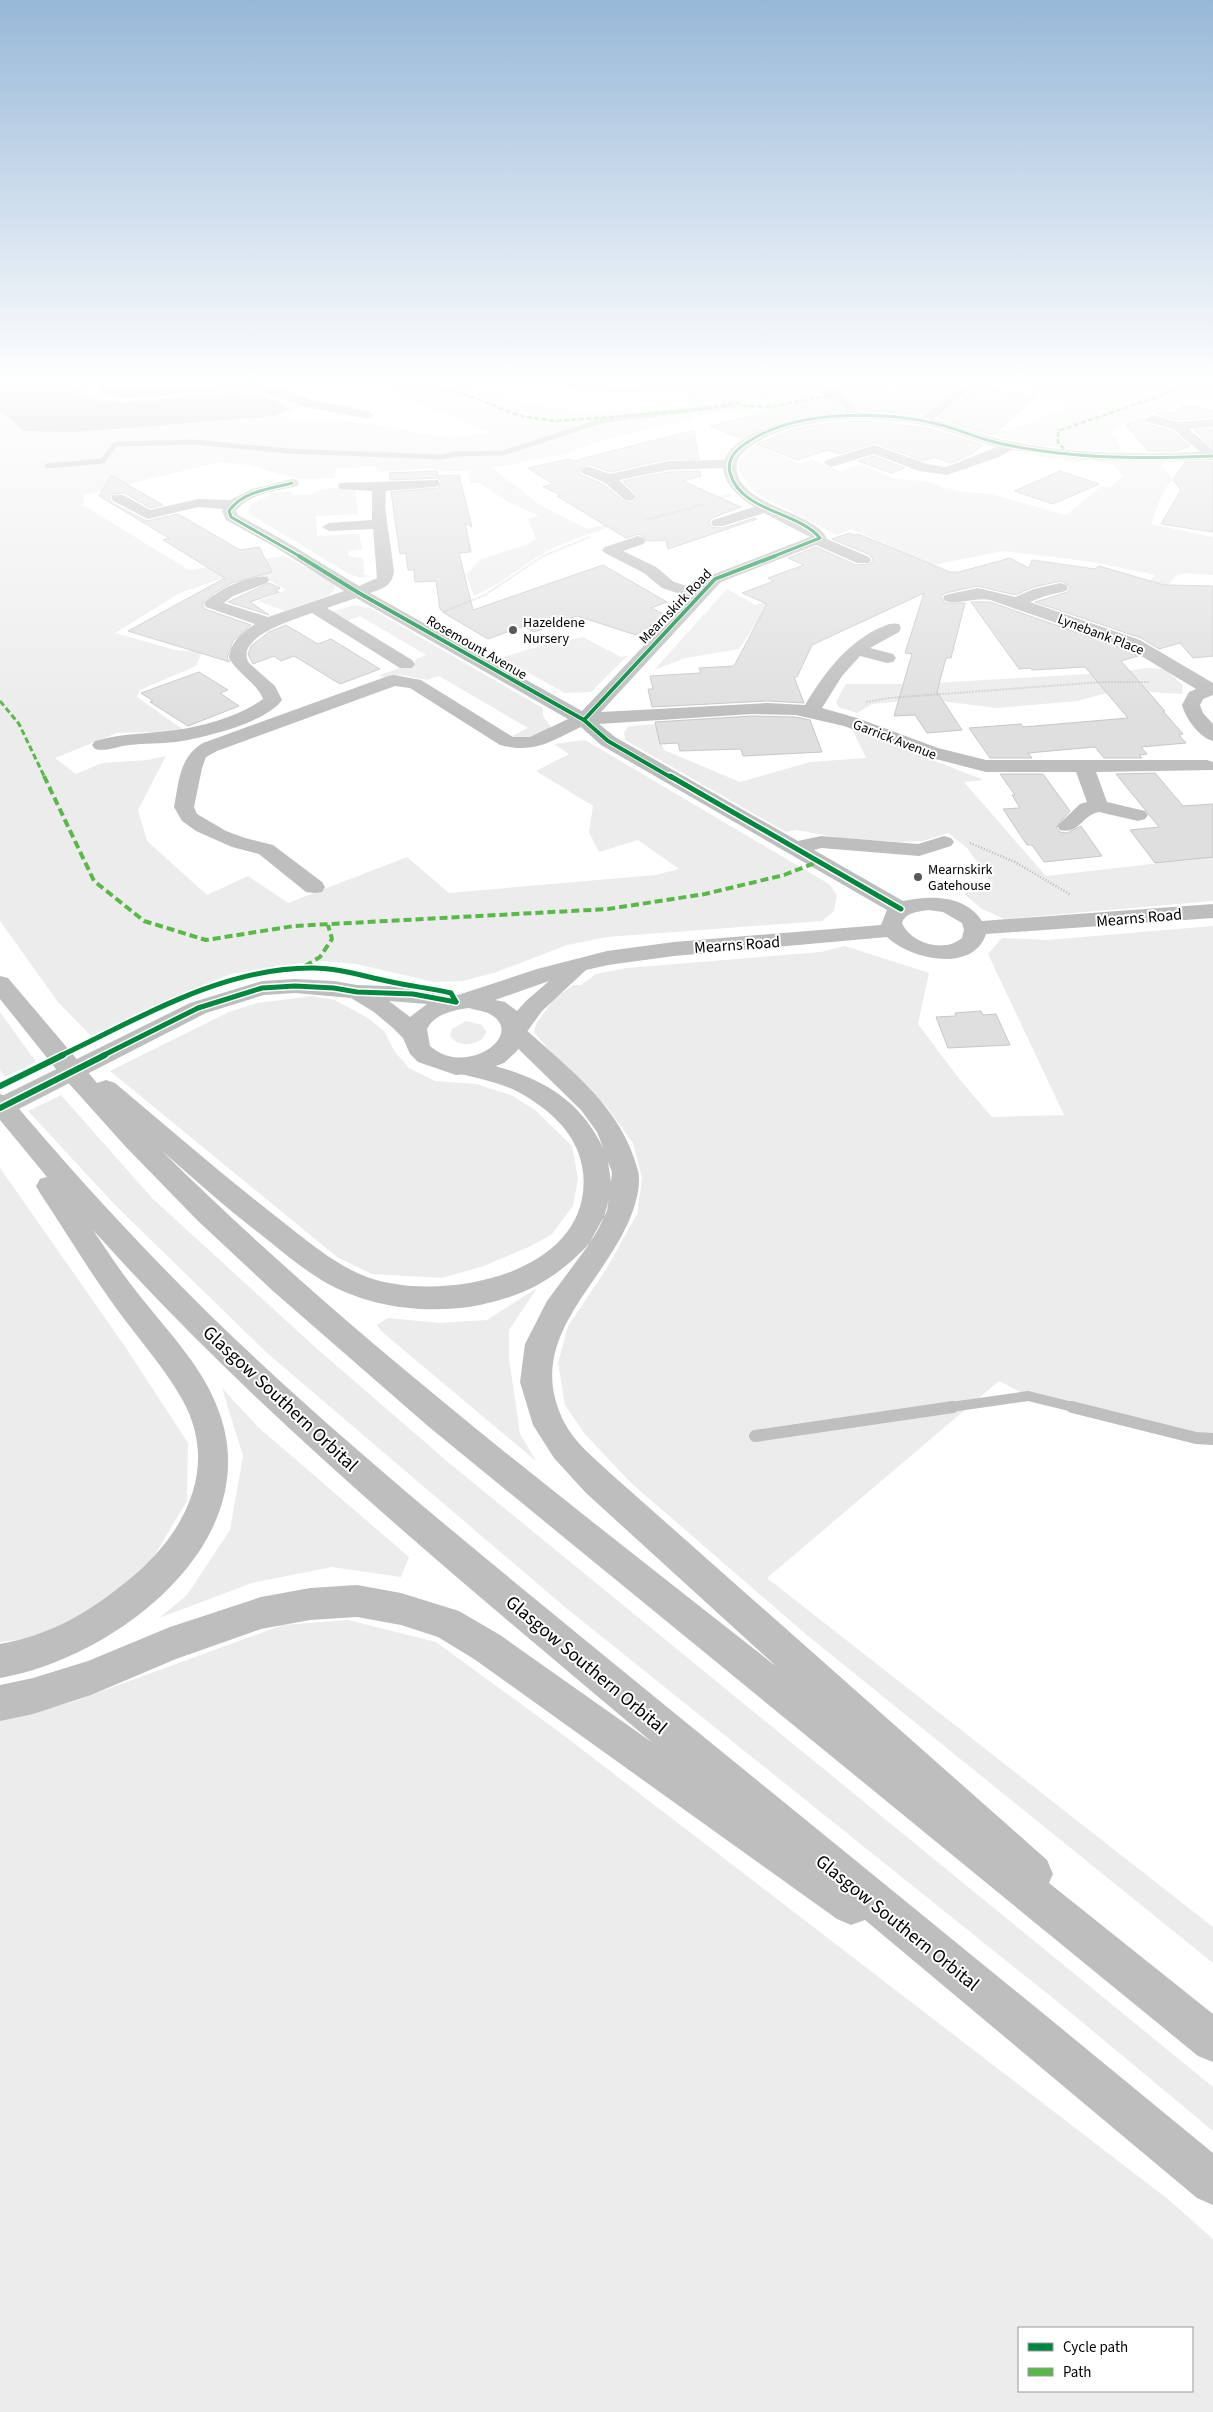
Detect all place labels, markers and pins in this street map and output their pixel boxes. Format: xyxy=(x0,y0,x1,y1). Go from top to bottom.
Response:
place label: Hazeldene Nursery xyxy=(523,613,585,649)
marker: Hazeldene Nursery xyxy=(507,624,519,636)
place label: Mearnskirk Gatehouse xyxy=(928,860,993,896)
marker: Mearnskirk Gatehouse xyxy=(912,871,924,883)

